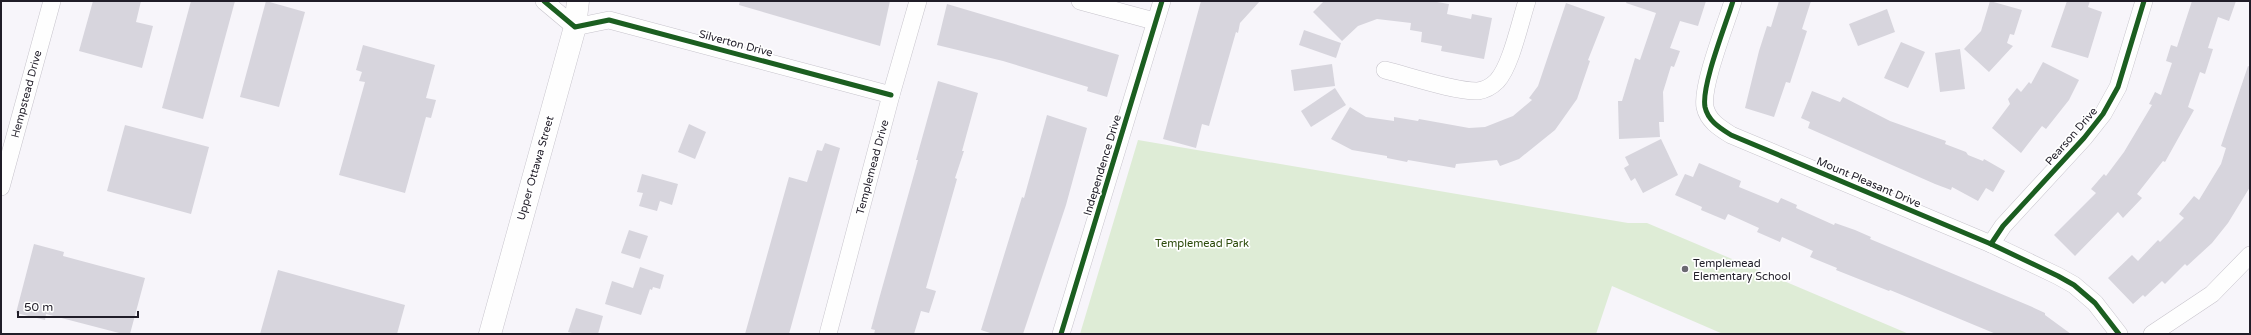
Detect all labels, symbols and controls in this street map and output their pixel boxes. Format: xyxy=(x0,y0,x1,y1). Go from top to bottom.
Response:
street label: Silverton Drive xyxy=(698,27,774,60)
street label: Hempstead Drive xyxy=(9,49,44,139)
street label: Pearson Drive xyxy=(2043,105,2100,168)
street label: Independence Drive xyxy=(1081,113,1124,217)
street label: Upper Ottawa Street xyxy=(514,114,557,222)
street label: Templemead Drive xyxy=(854,118,891,216)
street label: Mount Pleasant Drive xyxy=(1815,155,1923,210)
park label: Templemead Park xyxy=(1155,237,1249,250)
place label: Templemead Elementary School xyxy=(1693,257,1791,283)
marker: Templemead Elementary School xyxy=(1680,264,1690,274)
scale bar xyxy=(18,293,138,319)
text: 50 m xyxy=(24,300,53,314)

